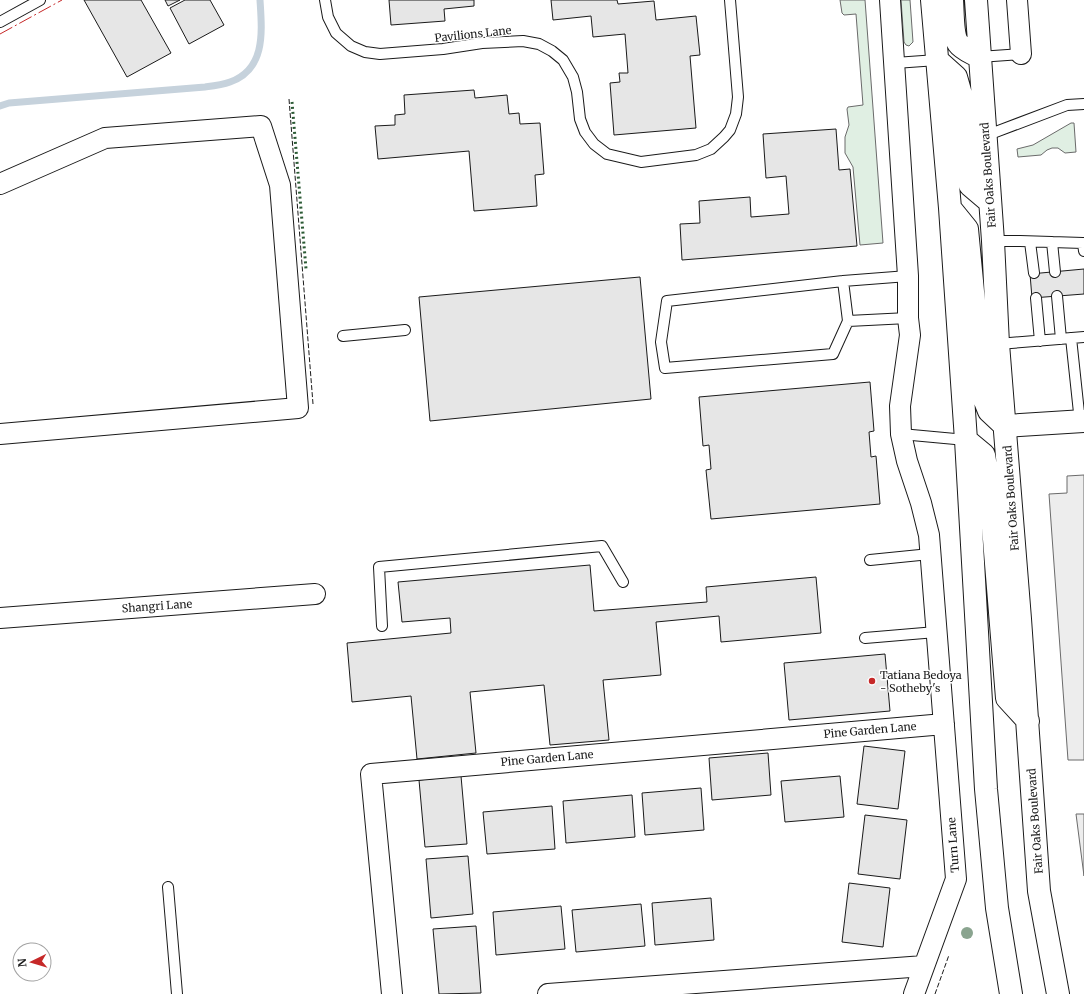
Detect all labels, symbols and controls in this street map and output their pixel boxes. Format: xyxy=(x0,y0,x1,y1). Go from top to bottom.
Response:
street label: Pavilions Lane xyxy=(434,23,512,45)
street label: Fair Oaks Boulevard xyxy=(977,121,999,228)
street label: Fair Oaks Boulevard xyxy=(1000,444,1022,551)
street label: Shangri Lane xyxy=(121,597,193,615)
place label: Tatiana Bedoya - Sotheby's xyxy=(880,668,962,695)
marker: Tatiana Bedoya - Sotheby's xyxy=(867,676,877,686)
street label: Pine Garden Lane xyxy=(823,719,917,741)
street label: Pine Garden Lane xyxy=(500,747,594,769)
street label: Fair Oaks Boulevard xyxy=(1024,767,1046,874)
street label: Turn Lane xyxy=(944,817,962,873)
north arrow xyxy=(12,942,52,982)
text: N xyxy=(15,958,29,968)

